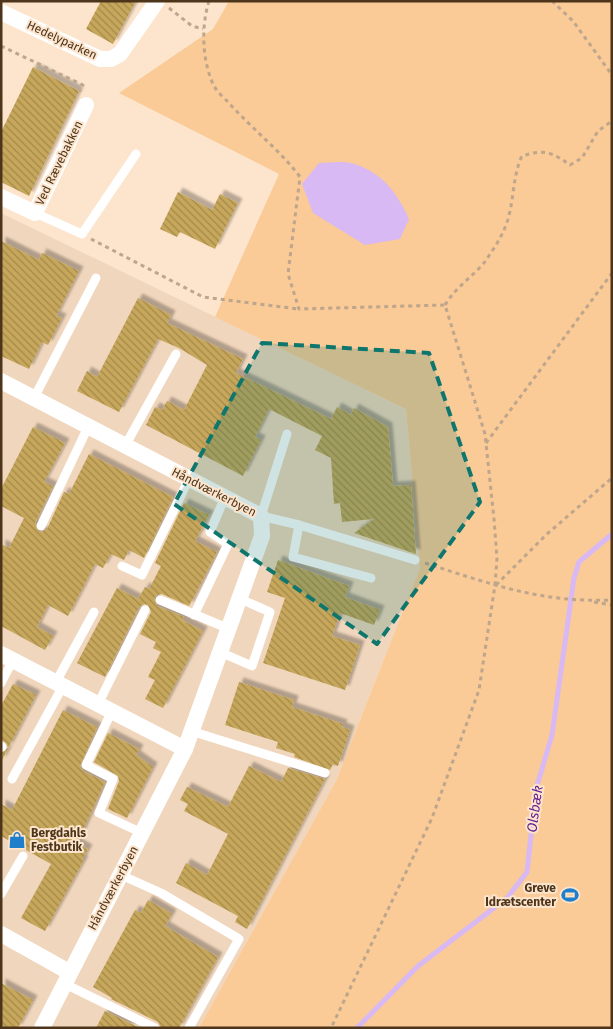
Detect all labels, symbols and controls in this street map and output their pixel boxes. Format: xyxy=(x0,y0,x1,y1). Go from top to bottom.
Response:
street label: Hedelyparken xyxy=(25,18,99,62)
street label: Ved Rævebakken xyxy=(32,118,86,208)
street label: Håndværkerbyen xyxy=(169,465,259,519)
water label: Olsbæk xyxy=(523,784,547,834)
place label: Bergdahls Festbutik xyxy=(31,826,86,854)
shop icon: Bergdahls Festbutik xyxy=(7,830,27,850)
street label: Håndværkerbyen xyxy=(85,844,141,932)
place label: Greve Idrætscenter xyxy=(485,881,556,909)
sports icon: Greve Idrætscenter xyxy=(560,885,580,905)

